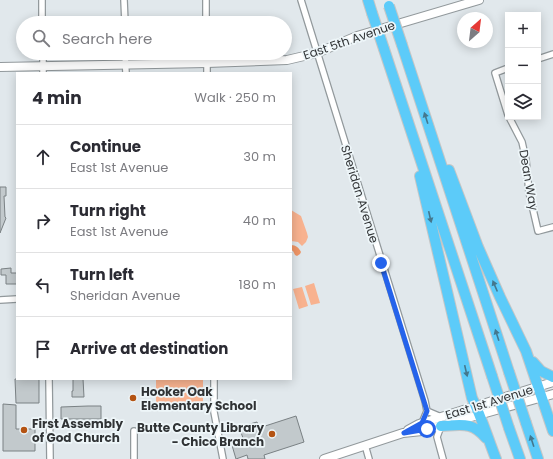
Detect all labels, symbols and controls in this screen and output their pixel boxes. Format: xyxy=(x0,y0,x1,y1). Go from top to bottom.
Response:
north arrow xyxy=(457,12,493,48)
map controls xyxy=(505,12,541,120)
button: + xyxy=(505,12,541,48)
search box xyxy=(16,16,292,60)
street label: East 5th Avenue xyxy=(301,16,397,64)
icon: search xyxy=(30,27,52,49)
text: Search here xyxy=(62,28,152,49)
button: − xyxy=(505,48,541,84)
button: layers xyxy=(505,84,541,120)
text: 4 min xyxy=(32,86,82,110)
text: Walk · 250 m xyxy=(194,88,276,107)
one-way arrow xyxy=(423,112,429,124)
text: Continue xyxy=(70,136,141,157)
street label: Sheridan Avenue xyxy=(337,143,383,245)
icon: ahead xyxy=(32,146,54,168)
text: 30 m xyxy=(243,147,276,166)
street label: Dean Way xyxy=(515,148,543,212)
text: East 1st Avenue xyxy=(70,158,168,177)
text: Turn right xyxy=(70,200,146,221)
icon: right xyxy=(32,210,54,232)
text: 40 m xyxy=(243,211,276,230)
one-way arrow xyxy=(427,211,433,224)
text: East 1st Avenue xyxy=(70,222,168,241)
route end xyxy=(372,254,390,272)
text: Turn left xyxy=(70,264,134,285)
icon: left xyxy=(32,274,54,296)
text: 180 m xyxy=(239,275,276,294)
one-way arrow xyxy=(492,280,498,292)
text: Sheridan Avenue xyxy=(70,286,180,305)
one-way arrow xyxy=(494,328,500,340)
icon: arrive xyxy=(32,338,54,360)
text: Arrive at destination xyxy=(70,338,228,359)
one-way arrow xyxy=(463,365,469,377)
street label: East 1st Avenue xyxy=(443,381,535,423)
place label: Hooker Oak Elementary School xyxy=(141,383,256,414)
marker: Hooker Oak Elementary School xyxy=(128,393,138,403)
place label: First Assembly of God Church xyxy=(32,415,123,446)
place label: Butte County Library - Chico Branch xyxy=(137,419,264,450)
route start xyxy=(418,420,436,438)
marker: First Assembly of God Church xyxy=(19,425,29,435)
marker: Butte County Library - Chico Branch xyxy=(267,429,277,439)
one-way arrow xyxy=(529,435,535,447)

